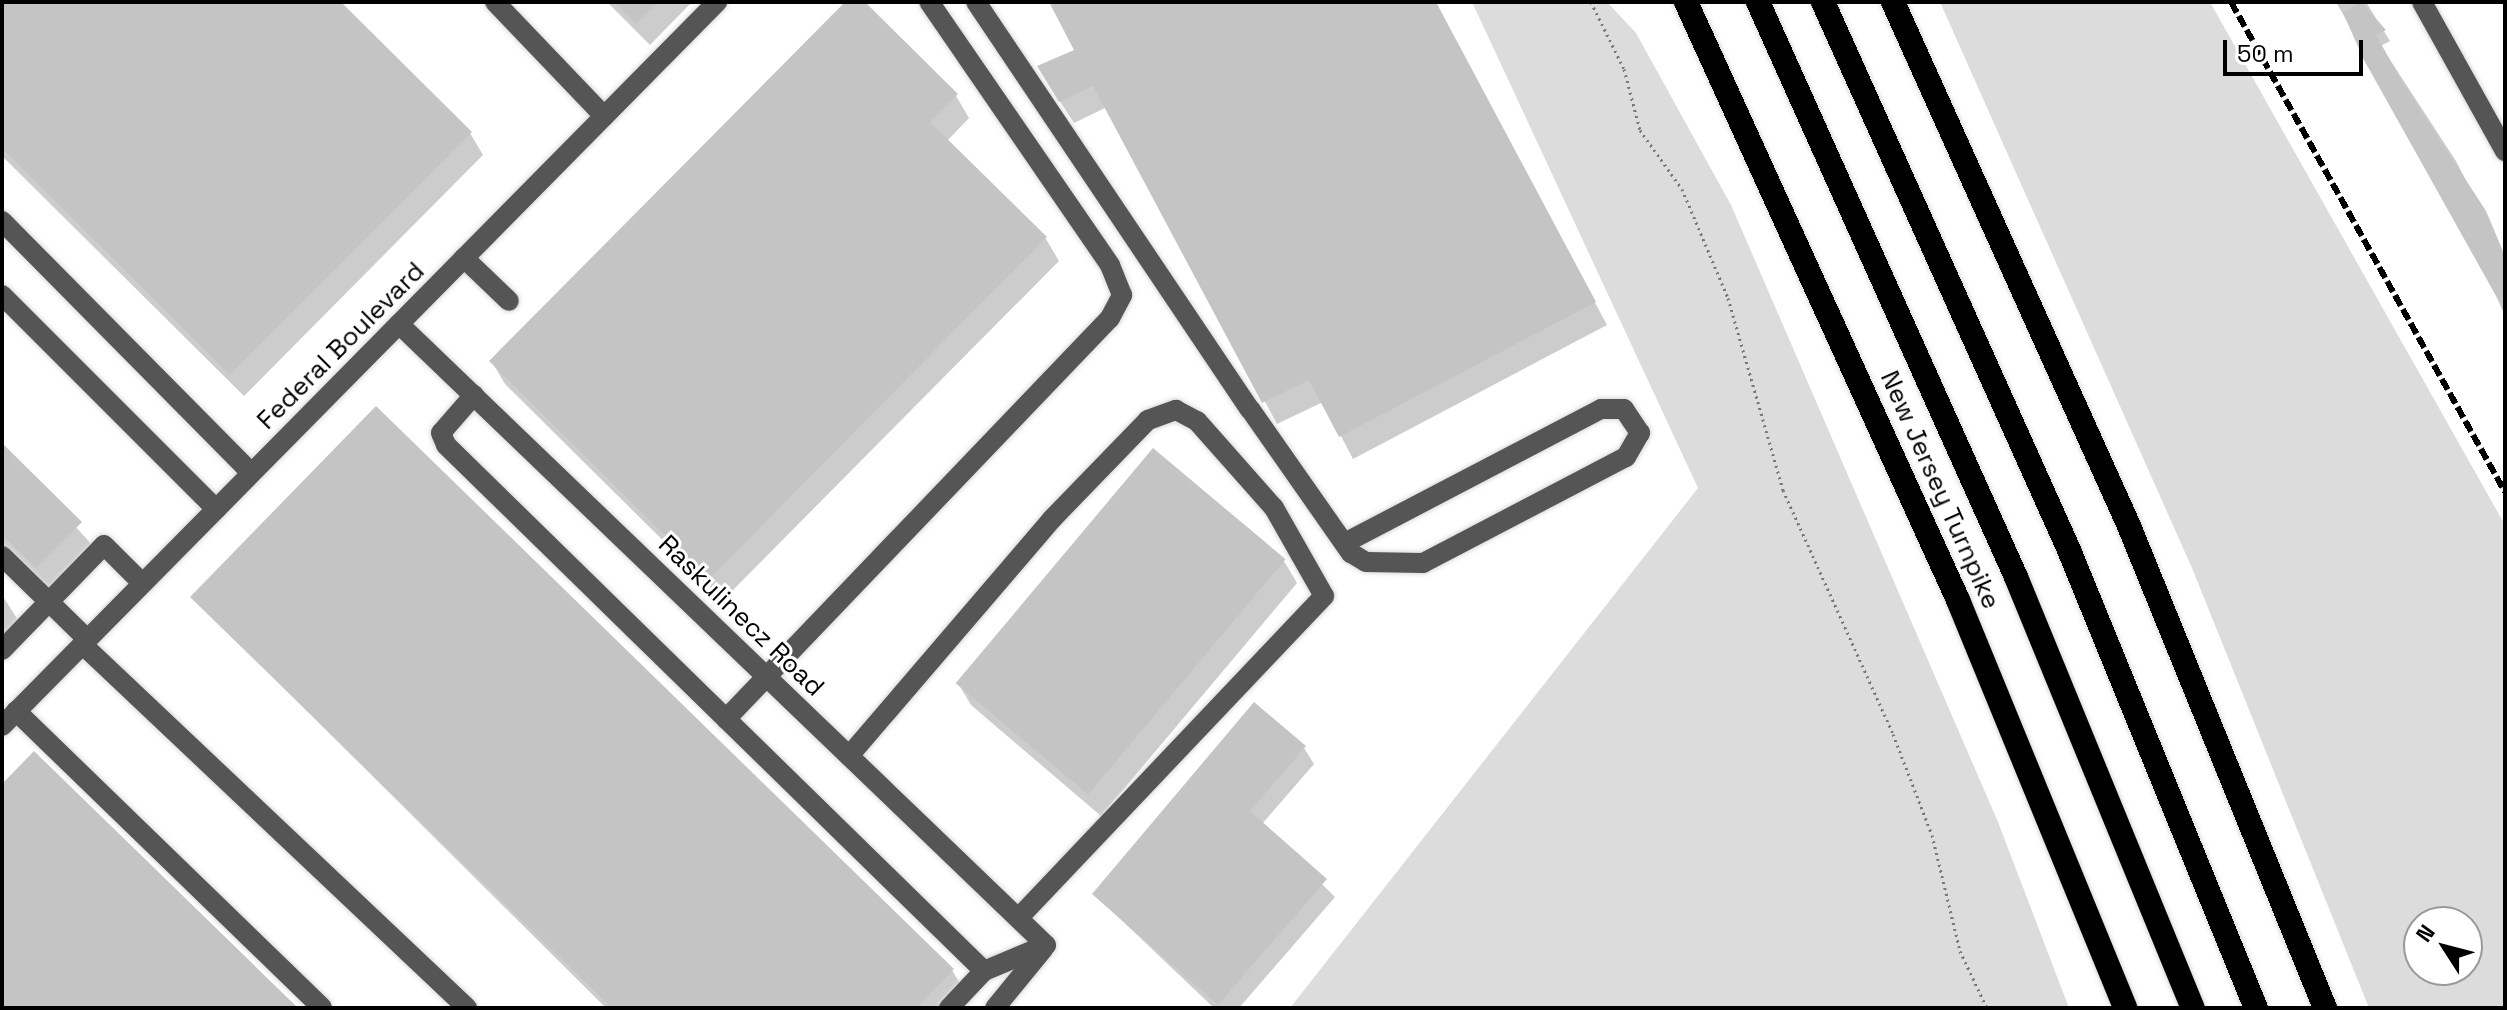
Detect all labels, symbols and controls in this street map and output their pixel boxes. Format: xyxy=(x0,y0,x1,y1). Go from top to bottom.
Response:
scale bar xyxy=(2227,24,2367,74)
text: 50 m xyxy=(2237,38,2294,69)
street label: Federal Boulevard xyxy=(251,256,431,436)
street label: New Jersey Turnpike xyxy=(1873,366,2007,614)
street label: Raskulinecz Road xyxy=(652,529,830,703)
north arrow xyxy=(2403,906,2483,986)
text: N xyxy=(2410,919,2441,947)

